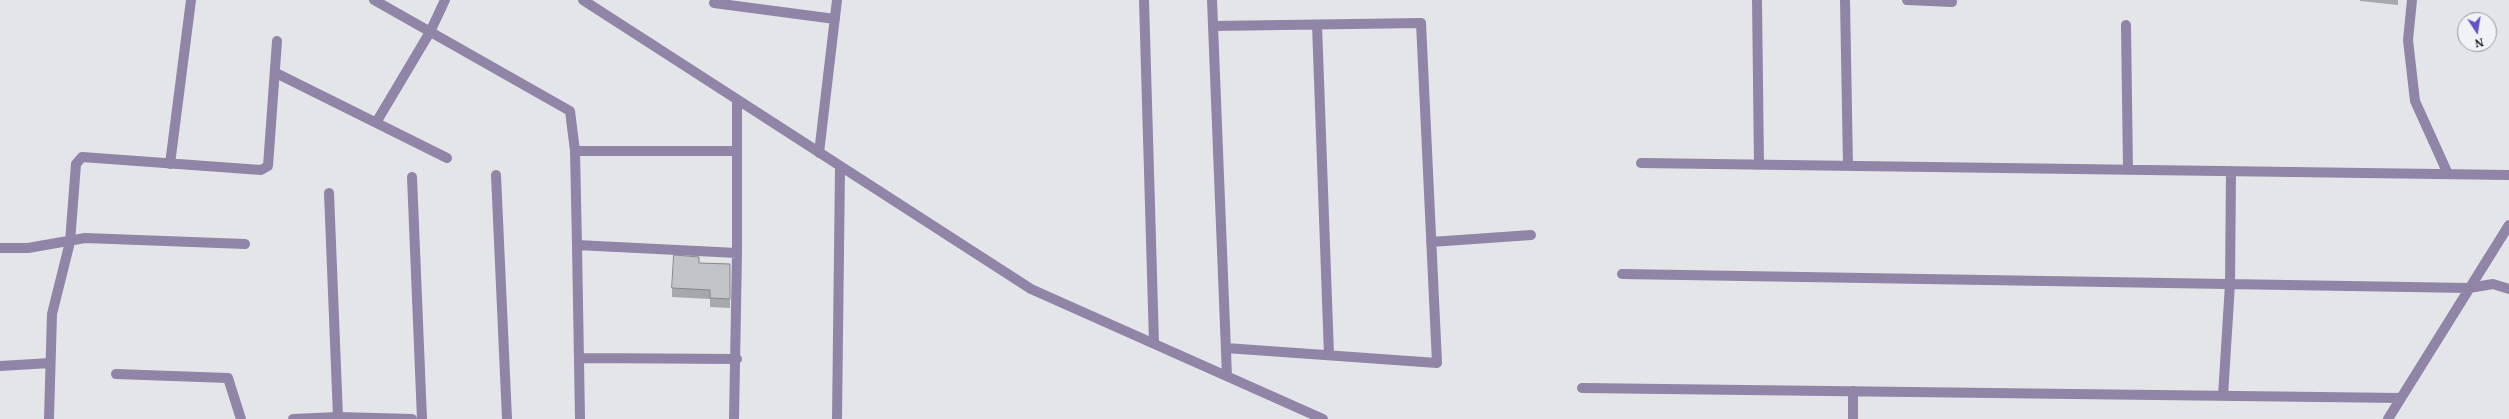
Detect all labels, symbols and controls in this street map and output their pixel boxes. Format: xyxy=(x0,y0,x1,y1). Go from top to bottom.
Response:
north arrow xyxy=(2457,12,2497,52)
text: N xyxy=(2474,35,2485,51)

